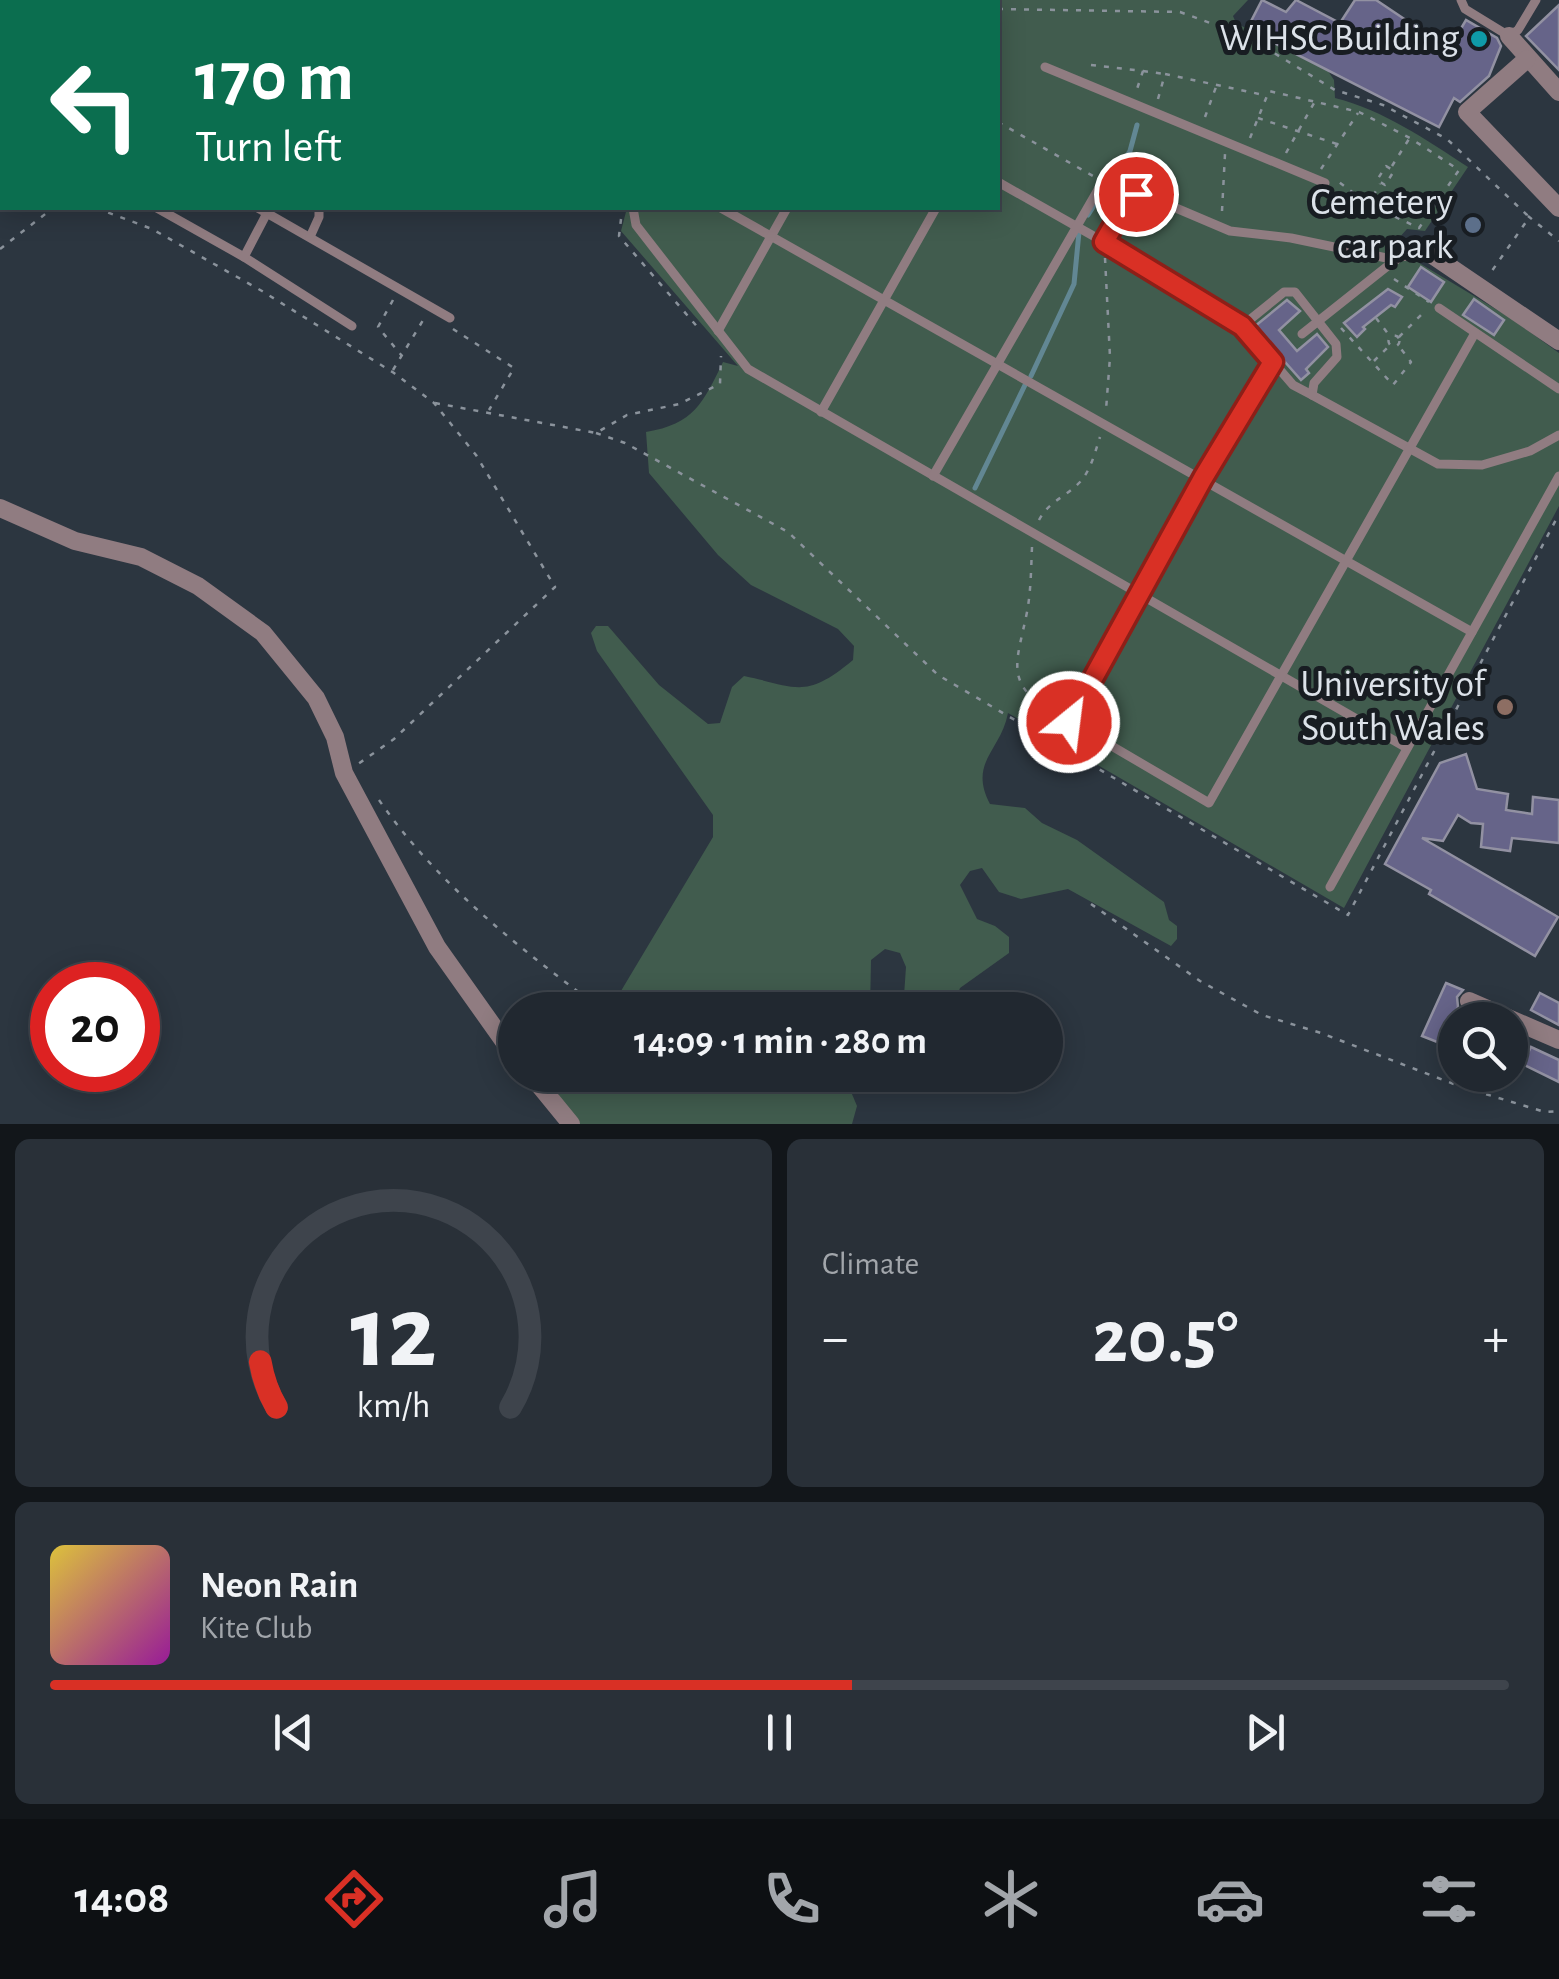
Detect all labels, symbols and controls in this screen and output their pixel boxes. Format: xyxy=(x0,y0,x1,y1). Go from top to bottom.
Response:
place label: WIHSC Building xyxy=(1220,20,1459,58)
marker: WIHSC Building xyxy=(1468,28,1490,50)
icon: left xyxy=(30,40,160,170)
text: 170 m xyxy=(195,43,354,113)
text: Turn left xyxy=(195,125,342,170)
pin xyxy=(1094,152,1179,237)
icon: arrive xyxy=(1109,167,1164,222)
place label: Cemetery car park xyxy=(1310,184,1454,266)
marker: Cemetery car park xyxy=(1462,214,1484,236)
place label: University of South Wales xyxy=(1301,666,1487,748)
position arrow xyxy=(1017,670,1121,774)
marker: University of South Wales xyxy=(1494,696,1516,718)
speed limit sign: 20 xyxy=(30,962,160,1092)
map controls xyxy=(1438,1002,1528,1092)
button: search xyxy=(1438,1002,1528,1092)
text: 14:09 · 1 min · 280 m xyxy=(634,1023,927,1061)
text: Climate xyxy=(822,1248,919,1280)
text: 12 xyxy=(350,1282,437,1386)
text: 20.5° xyxy=(1093,1301,1238,1376)
text: − xyxy=(822,1311,848,1366)
text: + xyxy=(1483,1311,1509,1366)
text: km/h xyxy=(357,1388,430,1424)
text: Neon Rain xyxy=(200,1567,358,1605)
text: Kite Club xyxy=(200,1612,312,1644)
icon: previous xyxy=(266,1705,321,1760)
icon: pause xyxy=(752,1705,807,1760)
icon: next xyxy=(1238,1705,1293,1760)
icon: directions xyxy=(319,1864,389,1934)
icon: music xyxy=(538,1864,608,1934)
icon: phone xyxy=(757,1864,827,1934)
icon: climate xyxy=(976,1864,1046,1934)
icon: car xyxy=(1195,1864,1265,1934)
icon: filters xyxy=(1414,1864,1484,1934)
text: 14:08 xyxy=(75,1876,169,1921)

